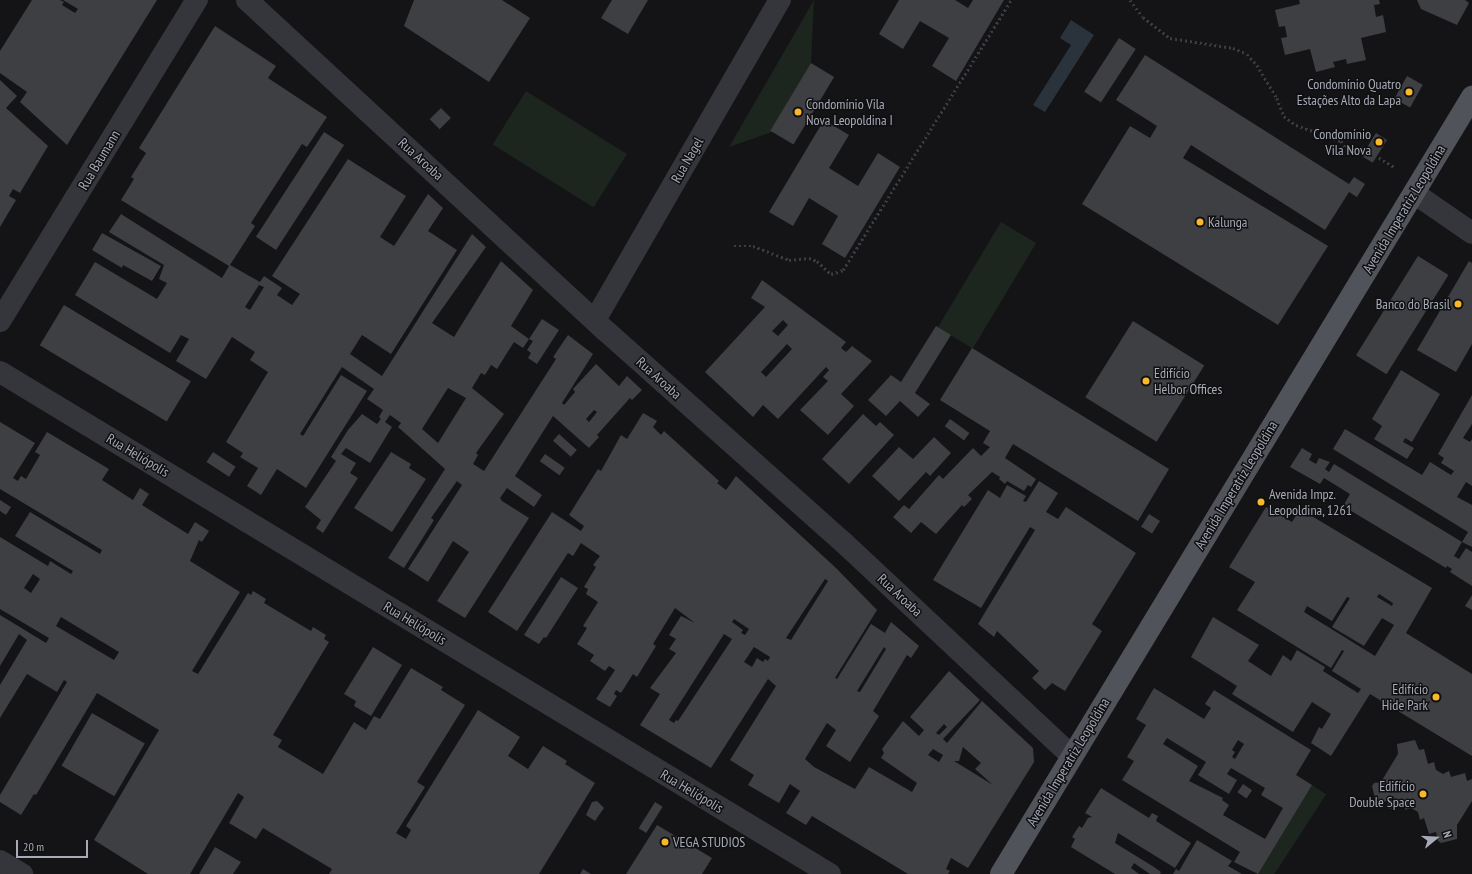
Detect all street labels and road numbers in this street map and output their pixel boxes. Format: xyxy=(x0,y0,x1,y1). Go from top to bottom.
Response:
street label: Rua Baumann xyxy=(75,127,123,193)
street label: Rua Aroaba xyxy=(395,134,447,184)
street label: Rua Nagel xyxy=(667,134,707,186)
street label: Avenida Imperatriz Leopoldina xyxy=(1359,142,1449,276)
street label: Rua Aroaba xyxy=(633,353,685,403)
street label: Avenida Imperatriz Leopoldina xyxy=(1191,418,1281,552)
street label: Rua Heliópolis xyxy=(104,430,172,480)
street label: Rua Aroaba xyxy=(874,570,926,620)
street label: Rua Heliópolis xyxy=(381,598,449,648)
street label: Avenida Imperatriz Leopoldina xyxy=(1023,695,1113,829)
street label: Rua Heliópolis xyxy=(658,766,726,816)

